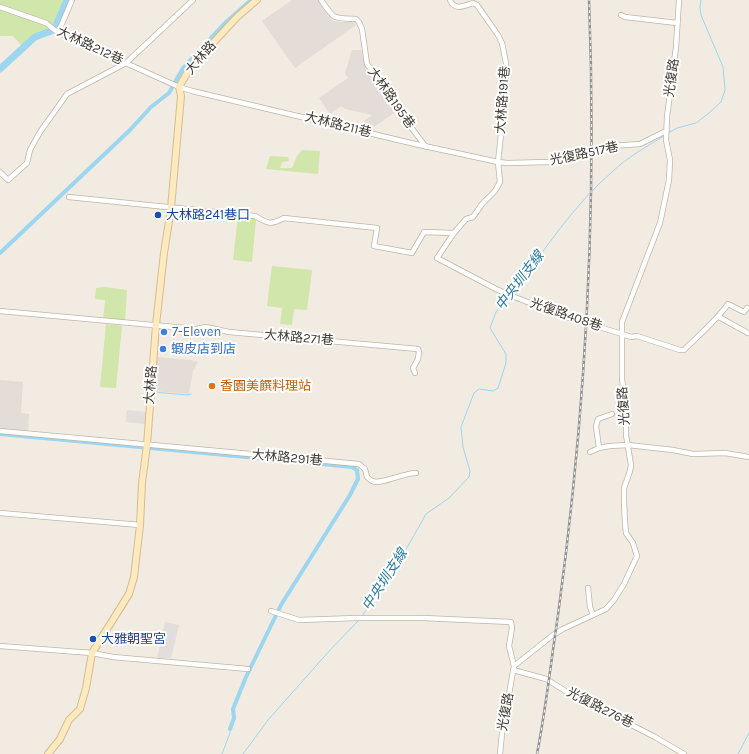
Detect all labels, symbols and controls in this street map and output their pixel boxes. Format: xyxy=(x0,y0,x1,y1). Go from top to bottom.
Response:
street label: 大林路212巷 xyxy=(54,24,126,68)
street label: 大林路 xyxy=(182,38,220,78)
street label: 光復路 xyxy=(662,58,682,98)
street label: 大林路195巷 xyxy=(364,64,418,132)
street label: 大林路191巷 xyxy=(493,65,513,135)
street label: 大林路211巷 xyxy=(303,109,373,141)
street label: 光復路517巷 xyxy=(548,139,620,169)
place label: 大林路241巷口 xyxy=(166,207,250,223)
marker: 大林路241巷口 xyxy=(153,210,163,220)
water label: 中央圳支線 xyxy=(492,248,548,314)
street label: 光復路408巷 xyxy=(528,295,604,335)
place label: 7-Eleven xyxy=(172,324,221,340)
marker: 7-Eleven xyxy=(159,327,169,337)
street label: 大林路271巷 xyxy=(263,327,335,349)
place label: 蝦皮店到店 xyxy=(171,341,236,357)
marker: 蝦皮店到店 xyxy=(158,344,168,354)
street label: 大林路 xyxy=(142,365,160,405)
place label: 香園美饌料理站 xyxy=(220,378,311,394)
marker: 香園美饌料理站 xyxy=(207,381,217,391)
street label: 光復路 xyxy=(615,386,633,426)
street label: 大林路291巷 xyxy=(251,447,323,469)
water label: 中央圳支線 xyxy=(359,546,411,614)
place label: 大雅朝聖宮 xyxy=(101,631,166,647)
marker: 大雅朝聖宮 xyxy=(88,634,98,644)
street label: 光復路276巷 xyxy=(564,684,636,732)
street label: 光復路 xyxy=(495,691,517,733)

